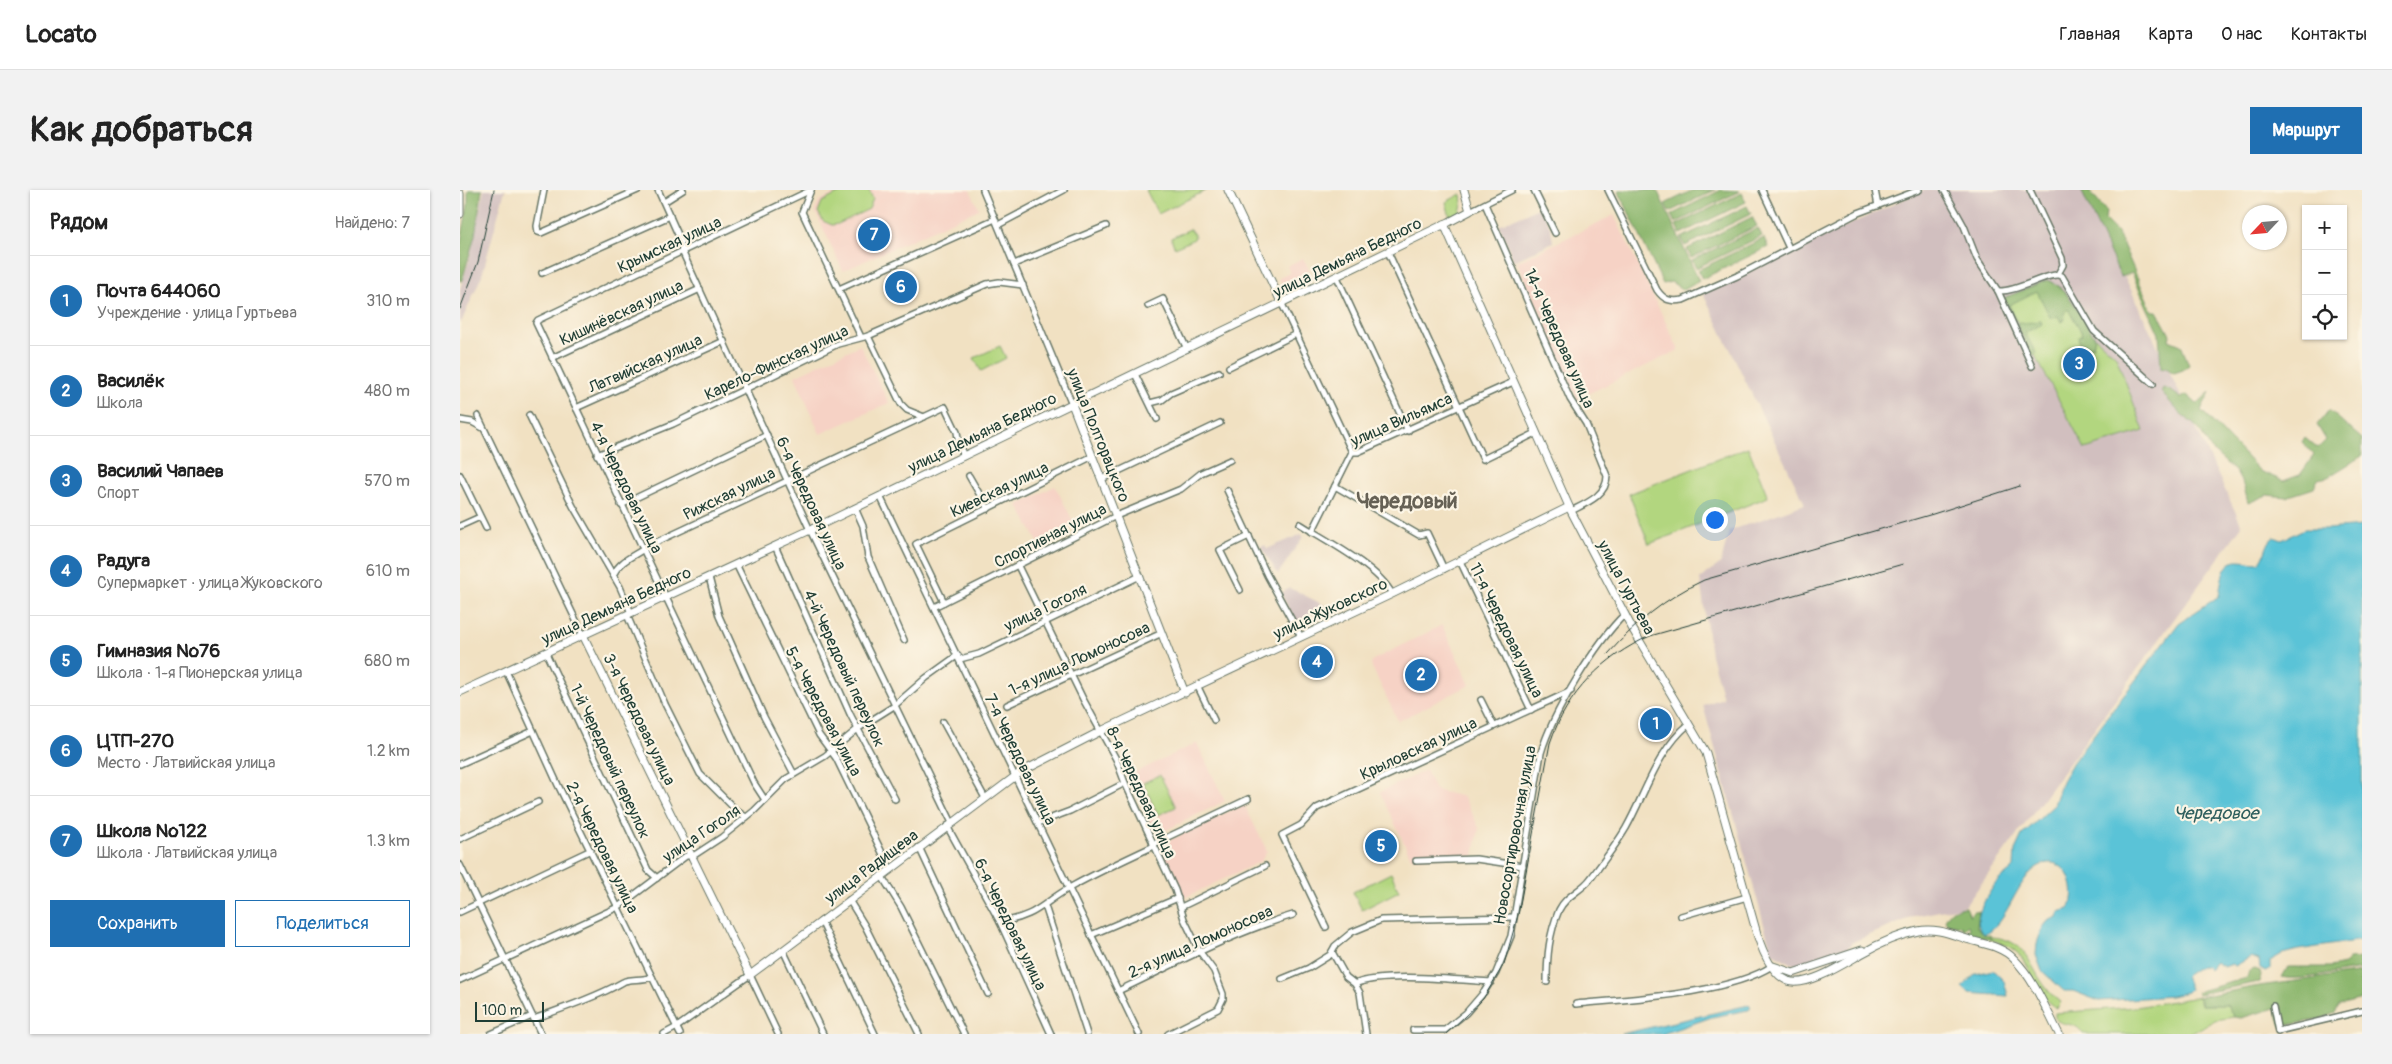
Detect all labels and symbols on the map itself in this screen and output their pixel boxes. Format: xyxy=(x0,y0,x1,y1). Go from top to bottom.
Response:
north arrow xyxy=(2242,205,2287,250)
street label: Крымская улица xyxy=(614,212,725,278)
street label: улица Демьяна Бедного xyxy=(1269,213,1425,303)
pin: 7 xyxy=(858,216,890,254)
street label: 14-я Чередовая улица xyxy=(1519,266,1599,411)
pin: 6 xyxy=(885,268,917,306)
street label: Кишинёвская улица xyxy=(557,276,686,350)
street label: Карело-Финская улица xyxy=(701,321,852,405)
street label: Латвийская улица xyxy=(585,330,705,398)
pin: 3 xyxy=(2063,345,2095,383)
street label: улица Полторацкого xyxy=(1062,365,1134,506)
street label: улица Демьяна Бедного xyxy=(904,388,1060,478)
street label: улица Вильямса xyxy=(1347,389,1455,452)
street label: 4-я Чередовая улица xyxy=(585,418,667,557)
street label: 6-я Чередовая улица xyxy=(772,434,851,573)
street label: Киевская улица xyxy=(947,458,1052,522)
street label: Рижская улица xyxy=(680,463,779,525)
district label: Чередовый xyxy=(1356,488,1458,515)
street label: Спортивная улица xyxy=(991,499,1110,573)
your location xyxy=(1702,507,1728,533)
street label: улица Гуртьева xyxy=(1592,536,1659,638)
street label: 11-я Чередовая улица xyxy=(1465,560,1547,701)
street label: улица Демьяна Бедного xyxy=(537,562,695,650)
street label: улица Жуковского xyxy=(1269,574,1391,644)
street label: улица Гоголя xyxy=(1000,579,1090,637)
street label: 4-й Чередовый переулок xyxy=(799,587,889,750)
street label: 1-я улица Ломоносова xyxy=(1006,617,1153,700)
street label: 5-я Чередовая улица xyxy=(781,643,866,780)
pin: 4 xyxy=(1301,643,1333,681)
street label: 3-я Чередовая улица xyxy=(599,650,680,789)
pin: 2 xyxy=(1405,656,1437,694)
street label: 1-й Чередовый переулок xyxy=(565,681,655,842)
street label: 7-я Чередовая улица xyxy=(980,691,1061,828)
pin: 1 xyxy=(1640,705,1672,743)
street label: Крыловская улица xyxy=(1357,713,1480,785)
street label: 8-я Чередовая улица xyxy=(1102,723,1180,862)
street label: Новосортировочная улица xyxy=(1489,744,1541,926)
street label: 2-я Чередовая улица xyxy=(562,778,643,917)
street label: улица Гоголя xyxy=(658,800,744,868)
water label: Чередовое xyxy=(2174,802,2261,825)
street label: улица Радищева xyxy=(820,825,922,909)
pin: 5 xyxy=(1365,827,1397,865)
street label: 6-я Чередовая улица xyxy=(969,855,1051,994)
street label: 2-я улица Ломоносова xyxy=(1125,901,1276,983)
scale bar xyxy=(475,999,544,1022)

